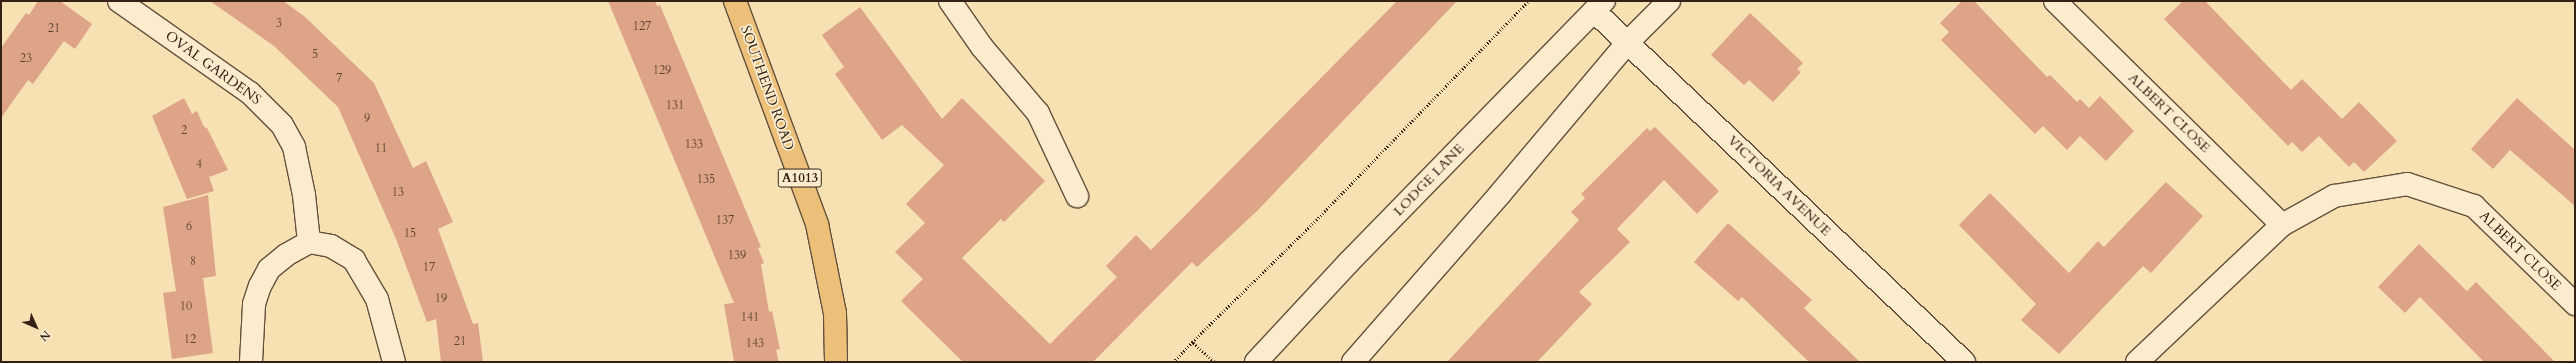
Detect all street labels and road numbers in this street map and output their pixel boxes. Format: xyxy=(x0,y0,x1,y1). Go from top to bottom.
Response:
street label: SOUTHEND ROAD xyxy=(737,23,797,153)
street label: OVAL GARDENS xyxy=(162,28,264,108)
street label: ALBERT CLOSE xyxy=(2125,70,2213,156)
street label: VICTORIA AVENUE xyxy=(1724,132,1834,240)
street label: LODGE LANE xyxy=(1390,140,1468,220)
road number: A1013 xyxy=(777,167,823,189)
street label: ALBERT CLOSE xyxy=(2476,208,2564,294)

